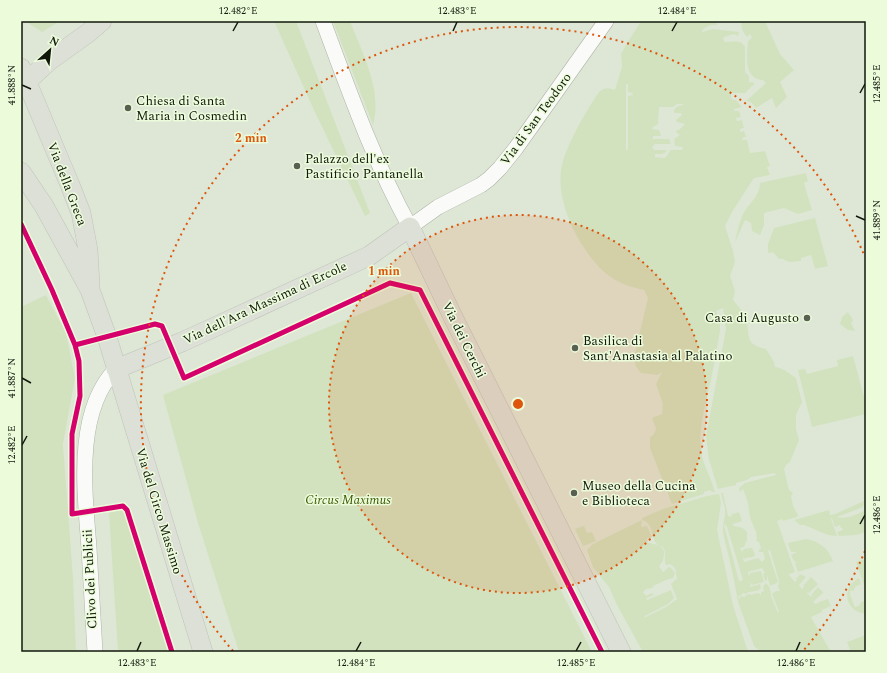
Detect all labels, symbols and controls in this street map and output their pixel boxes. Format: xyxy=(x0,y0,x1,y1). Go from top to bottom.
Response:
text: 12.482°E xyxy=(218,3,258,19)
text: 12.483°E xyxy=(437,3,477,19)
text: 12.484°E xyxy=(657,3,697,19)
north arrow xyxy=(30,30,70,70)
text: N xyxy=(46,32,62,51)
text: 12.485°E xyxy=(869,64,885,104)
text: 41.888°N xyxy=(4,65,20,105)
street label: Via di San Teodoro xyxy=(496,69,576,169)
place label: Chiesa di Santa Maria in Cosmedin xyxy=(136,91,247,126)
marker: Chiesa di Santa Maria in Cosmedin xyxy=(123,103,133,113)
text: 2 min xyxy=(235,129,268,148)
street label: Via della Greca xyxy=(42,139,92,229)
place label: Palazzo dell'ex Pastificio Pantanella xyxy=(305,149,424,184)
marker: Palazzo dell'ex Pastificio Pantanella xyxy=(292,161,302,171)
text: 41.889°N xyxy=(869,200,885,240)
street label: Via dell'Ara Massima di Ercole xyxy=(180,256,350,350)
text: 1 min xyxy=(368,262,401,281)
street label: Via dei Cerchi xyxy=(437,298,491,382)
place label: Casa di Augusto xyxy=(705,308,799,328)
marker: Casa di Augusto xyxy=(802,313,812,323)
place label: Basilica di Sant'Anastasia al Palatino xyxy=(583,331,732,366)
marker: Basilica di Sant'Anastasia al Palatino xyxy=(570,343,580,353)
text: 41.887°N xyxy=(4,358,20,398)
centre of rings xyxy=(511,397,525,411)
text: 12.482°E xyxy=(4,425,20,465)
street label: Via del Circo Massimo xyxy=(130,445,188,577)
place label: Museo della Cucina e Biblioteca xyxy=(582,476,696,511)
marker: Museo della Cucina e Biblioteca xyxy=(569,488,579,498)
park label: Circus Maximus xyxy=(305,490,391,510)
text: 12.486°E xyxy=(869,495,885,535)
street label: Clivo dei Publicii xyxy=(77,529,103,629)
text: 12.483°E xyxy=(117,655,157,671)
text: 12.484°E xyxy=(336,655,376,671)
text: 12.485°E xyxy=(556,655,596,671)
text: 12.486°E xyxy=(776,655,816,671)

